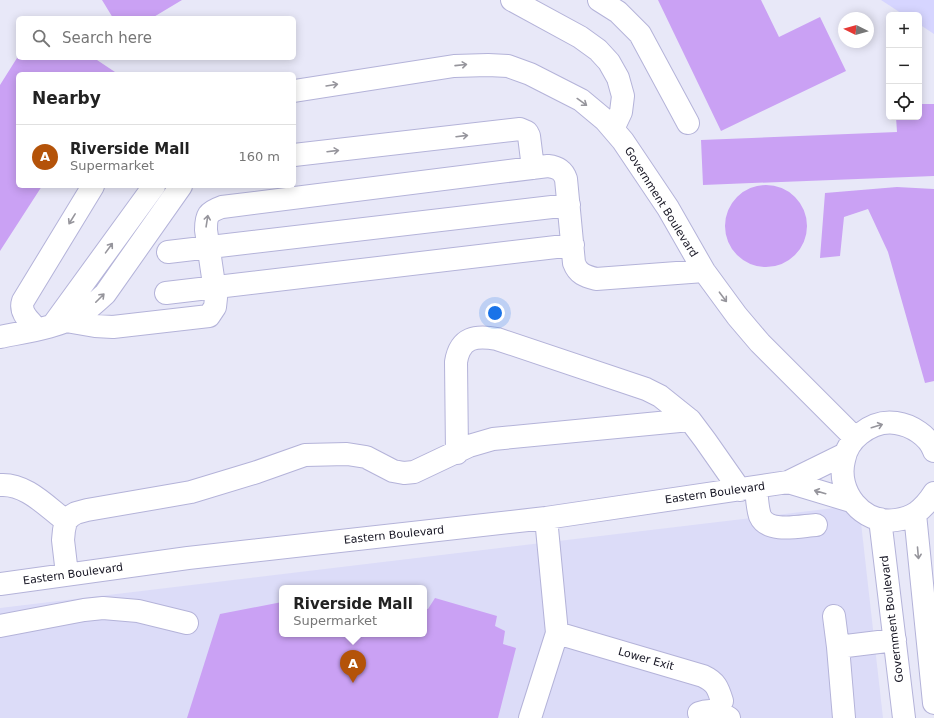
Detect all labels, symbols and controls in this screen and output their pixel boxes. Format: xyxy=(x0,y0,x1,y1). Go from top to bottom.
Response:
north arrow xyxy=(838,12,874,48)
map controls xyxy=(886,12,922,120)
button: + xyxy=(886,12,922,48)
search box xyxy=(16,16,296,60)
icon: search xyxy=(30,27,52,49)
text: Search here xyxy=(62,29,152,47)
button: − xyxy=(886,48,922,84)
one-way arrow xyxy=(454,62,467,69)
one-way arrow xyxy=(325,81,338,89)
button: locate xyxy=(886,84,922,120)
text: Nearby xyxy=(32,88,101,108)
one-way arrow xyxy=(577,98,588,106)
one-way arrow xyxy=(455,132,468,139)
text: Riverside Mall xyxy=(70,140,190,158)
street label: Government Boulevard xyxy=(622,144,700,260)
one-way arrow xyxy=(326,147,339,154)
text: A xyxy=(40,149,50,164)
text: 160 m xyxy=(238,149,280,164)
text: Supermarket xyxy=(70,158,154,173)
one-way arrow xyxy=(68,213,76,225)
one-way arrow xyxy=(203,215,211,228)
one-way arrow xyxy=(105,243,114,254)
one-way arrow xyxy=(719,291,727,302)
one-way arrow xyxy=(95,294,105,303)
your location xyxy=(485,303,505,323)
one-way arrow xyxy=(870,422,883,429)
street label: Eastern Boulevard xyxy=(664,480,766,506)
one-way arrow xyxy=(813,487,826,495)
street label: Eastern Boulevard xyxy=(343,523,445,547)
one-way arrow xyxy=(915,546,922,559)
street label: Government Boulevard xyxy=(878,555,906,683)
street label: Eastern Boulevard xyxy=(22,561,124,587)
popup xyxy=(279,585,427,637)
text: Riverside Mall xyxy=(293,595,413,613)
text: Supermarket xyxy=(293,613,377,628)
street label: Lower Exit xyxy=(617,645,676,673)
pin: A xyxy=(340,650,366,683)

